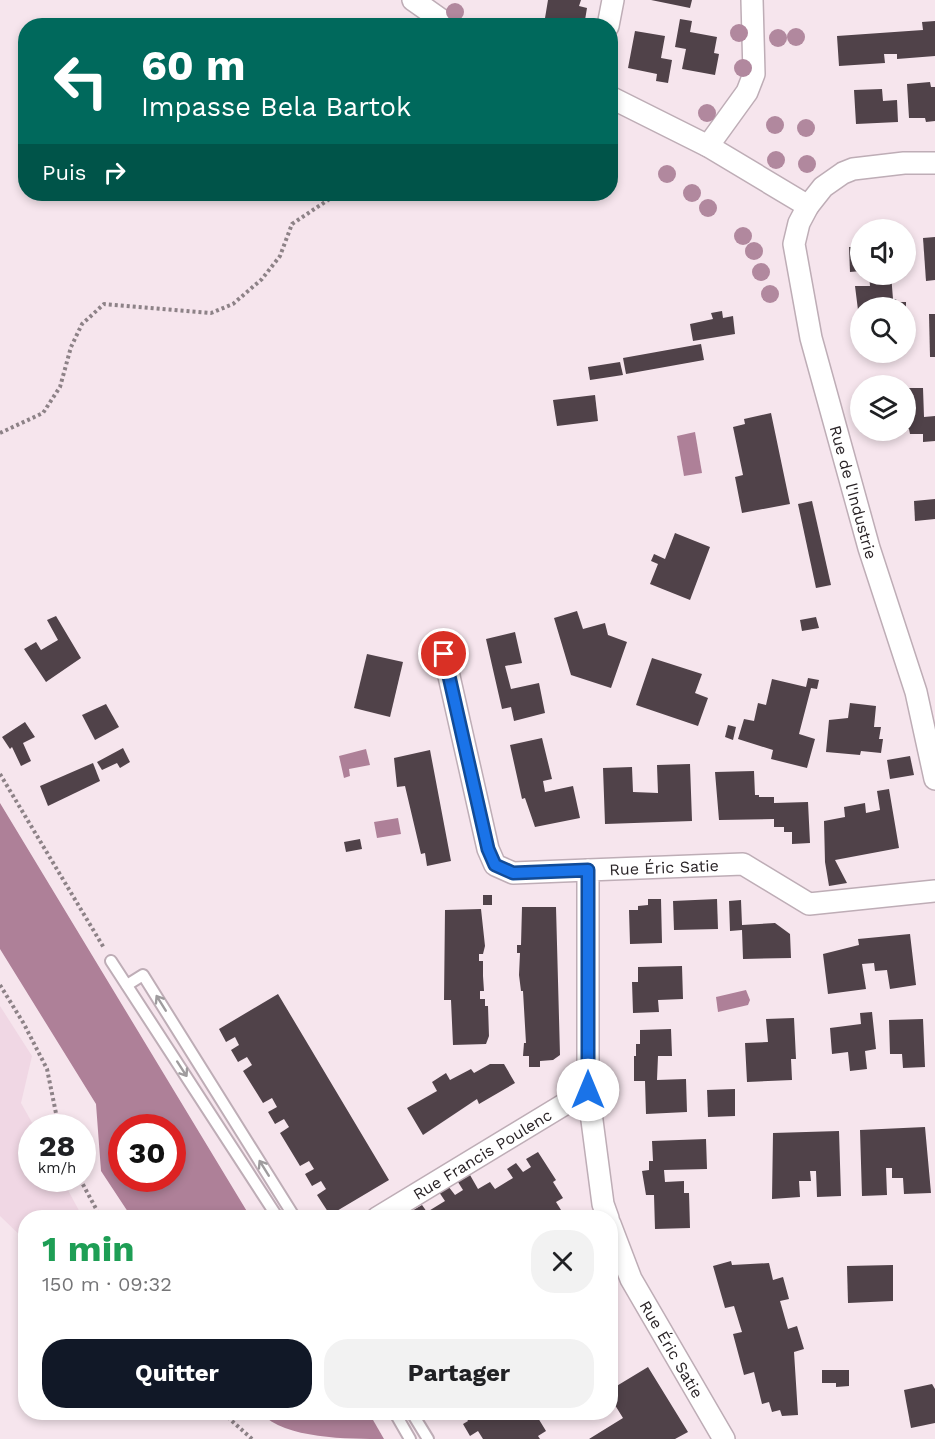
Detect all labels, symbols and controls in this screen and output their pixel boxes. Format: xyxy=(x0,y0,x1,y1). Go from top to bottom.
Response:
text: 60 m xyxy=(141,41,245,90)
icon: left xyxy=(42,42,120,120)
text: Impasse Bela Bartok xyxy=(141,91,411,123)
icon: right xyxy=(98,156,131,189)
text: Puis xyxy=(42,160,86,185)
map controls xyxy=(850,219,916,441)
button: sound xyxy=(850,219,916,285)
button: search xyxy=(850,297,916,363)
button: layers xyxy=(850,375,916,441)
street label: Rue de l'Industrie xyxy=(826,423,881,561)
pin xyxy=(418,628,469,679)
icon: arrive xyxy=(427,637,460,670)
street label: Rue Éric Satie xyxy=(609,855,719,879)
one-way arrow xyxy=(154,995,166,1012)
position arrow xyxy=(556,1058,620,1122)
one-way arrow xyxy=(176,1060,188,1077)
street label: Rue Francis Poulenc xyxy=(409,1105,555,1203)
speed limit sign: 30 xyxy=(108,1114,186,1192)
text: 28 xyxy=(39,1128,75,1163)
text: km/h xyxy=(38,1159,76,1177)
one-way arrow xyxy=(258,1160,270,1177)
text: 1 min xyxy=(42,1228,134,1270)
button: close xyxy=(531,1230,594,1293)
text: 150 m · 09:32 xyxy=(42,1272,172,1296)
street label: Rue Éric Satie xyxy=(636,1297,708,1401)
button: Quitter xyxy=(42,1339,312,1408)
button: Partager xyxy=(324,1339,594,1408)

